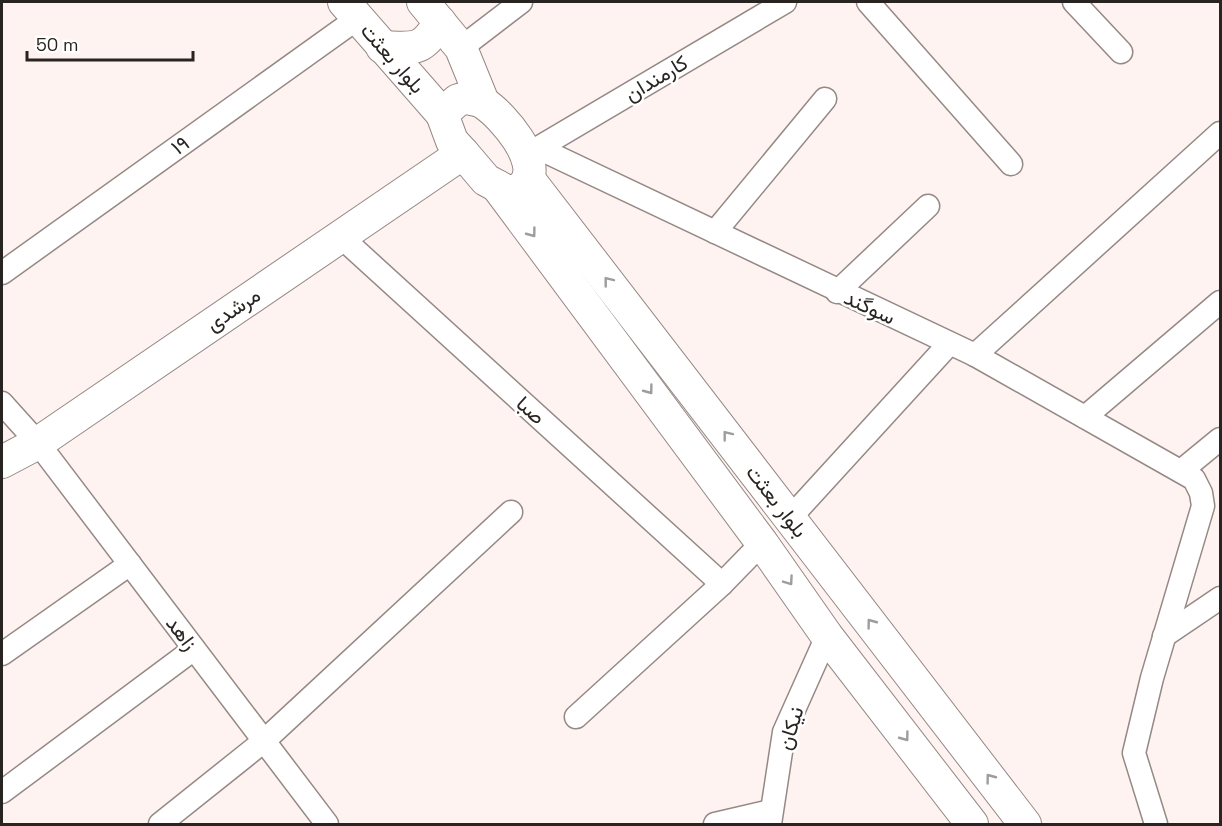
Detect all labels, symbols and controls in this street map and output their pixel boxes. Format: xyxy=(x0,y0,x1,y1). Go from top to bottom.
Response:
street label: بلوار بعثت xyxy=(355,17,431,99)
scale bar xyxy=(27,24,194,62)
text: 50 m xyxy=(36,33,78,56)
street label: کارمندان xyxy=(620,49,692,107)
street label: ۱۹ xyxy=(166,129,194,161)
one-way arrow xyxy=(525,227,536,238)
one-way arrow xyxy=(604,277,615,288)
street label: مرشدی xyxy=(200,281,266,337)
street label: سوگند xyxy=(840,283,900,331)
one-way arrow xyxy=(641,383,652,394)
street label: صبا xyxy=(511,390,551,430)
one-way arrow xyxy=(723,431,734,442)
street label: بلوار بعثت xyxy=(740,459,814,543)
one-way arrow xyxy=(782,574,793,585)
street label: زاهد xyxy=(160,610,204,656)
one-way arrow xyxy=(867,619,878,630)
street label: نیکان xyxy=(770,703,810,753)
one-way arrow xyxy=(897,731,908,742)
one-way arrow xyxy=(986,774,997,785)

